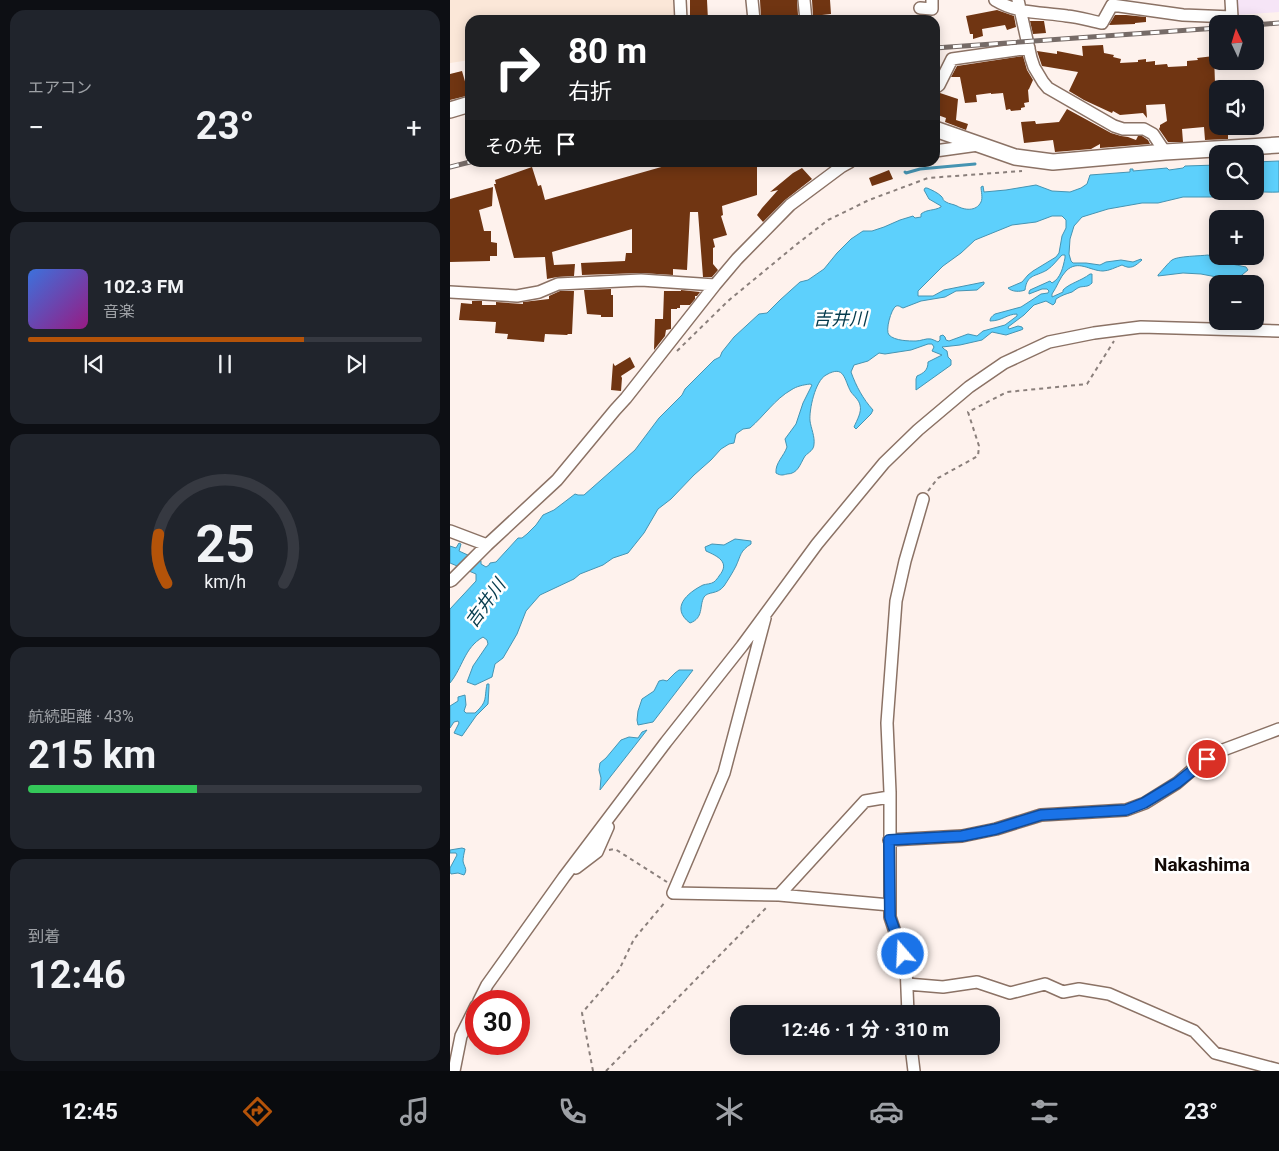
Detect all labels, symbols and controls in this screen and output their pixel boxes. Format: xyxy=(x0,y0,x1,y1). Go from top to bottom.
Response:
north arrow xyxy=(1209,15,1264,70)
map controls xyxy=(1209,15,1264,330)
text: 80 m xyxy=(568,31,647,72)
icon: right xyxy=(485,35,550,100)
text: エアコン xyxy=(28,78,92,97)
text: 右折 xyxy=(568,79,612,104)
button: sound xyxy=(1209,80,1264,135)
text: 23° xyxy=(196,104,254,148)
text: − xyxy=(28,111,44,144)
text: + xyxy=(406,111,422,144)
icon: arrive xyxy=(552,130,580,158)
text: その先 xyxy=(485,135,542,158)
button: search xyxy=(1209,145,1264,200)
button: + xyxy=(1209,210,1264,265)
text: 102.3 FM xyxy=(103,275,184,298)
button: − xyxy=(1209,275,1264,330)
text: 音楽 xyxy=(103,302,135,321)
water label: 吉井川 xyxy=(813,308,869,329)
icon: previous xyxy=(80,350,108,378)
icon: pause xyxy=(211,350,239,378)
icon: next xyxy=(342,350,370,378)
text: 25 xyxy=(195,514,255,575)
text: km/h xyxy=(204,571,246,592)
water label: 吉井川 xyxy=(461,573,511,631)
text: 航続距離 · 43% xyxy=(28,707,134,726)
text: 215 km xyxy=(28,733,156,777)
pin xyxy=(1186,738,1228,780)
icon: arrive xyxy=(1193,745,1221,773)
district label: Nakashima xyxy=(1154,853,1250,876)
text: 到着 xyxy=(28,927,60,946)
position arrow xyxy=(876,927,928,979)
text: 12:46 xyxy=(28,953,126,997)
speed limit sign: 30 xyxy=(465,990,530,1055)
text: 12:46 · 1 分 · 310 m xyxy=(781,1018,949,1041)
icon: directions xyxy=(240,1094,275,1129)
icon: music xyxy=(397,1094,432,1129)
icon: phone xyxy=(555,1094,590,1129)
icon: climate xyxy=(712,1094,747,1129)
icon: car xyxy=(869,1094,904,1129)
icon: filters xyxy=(1027,1094,1062,1129)
text: 12:45 xyxy=(61,1099,118,1124)
text: 23° xyxy=(1184,1099,1218,1124)

